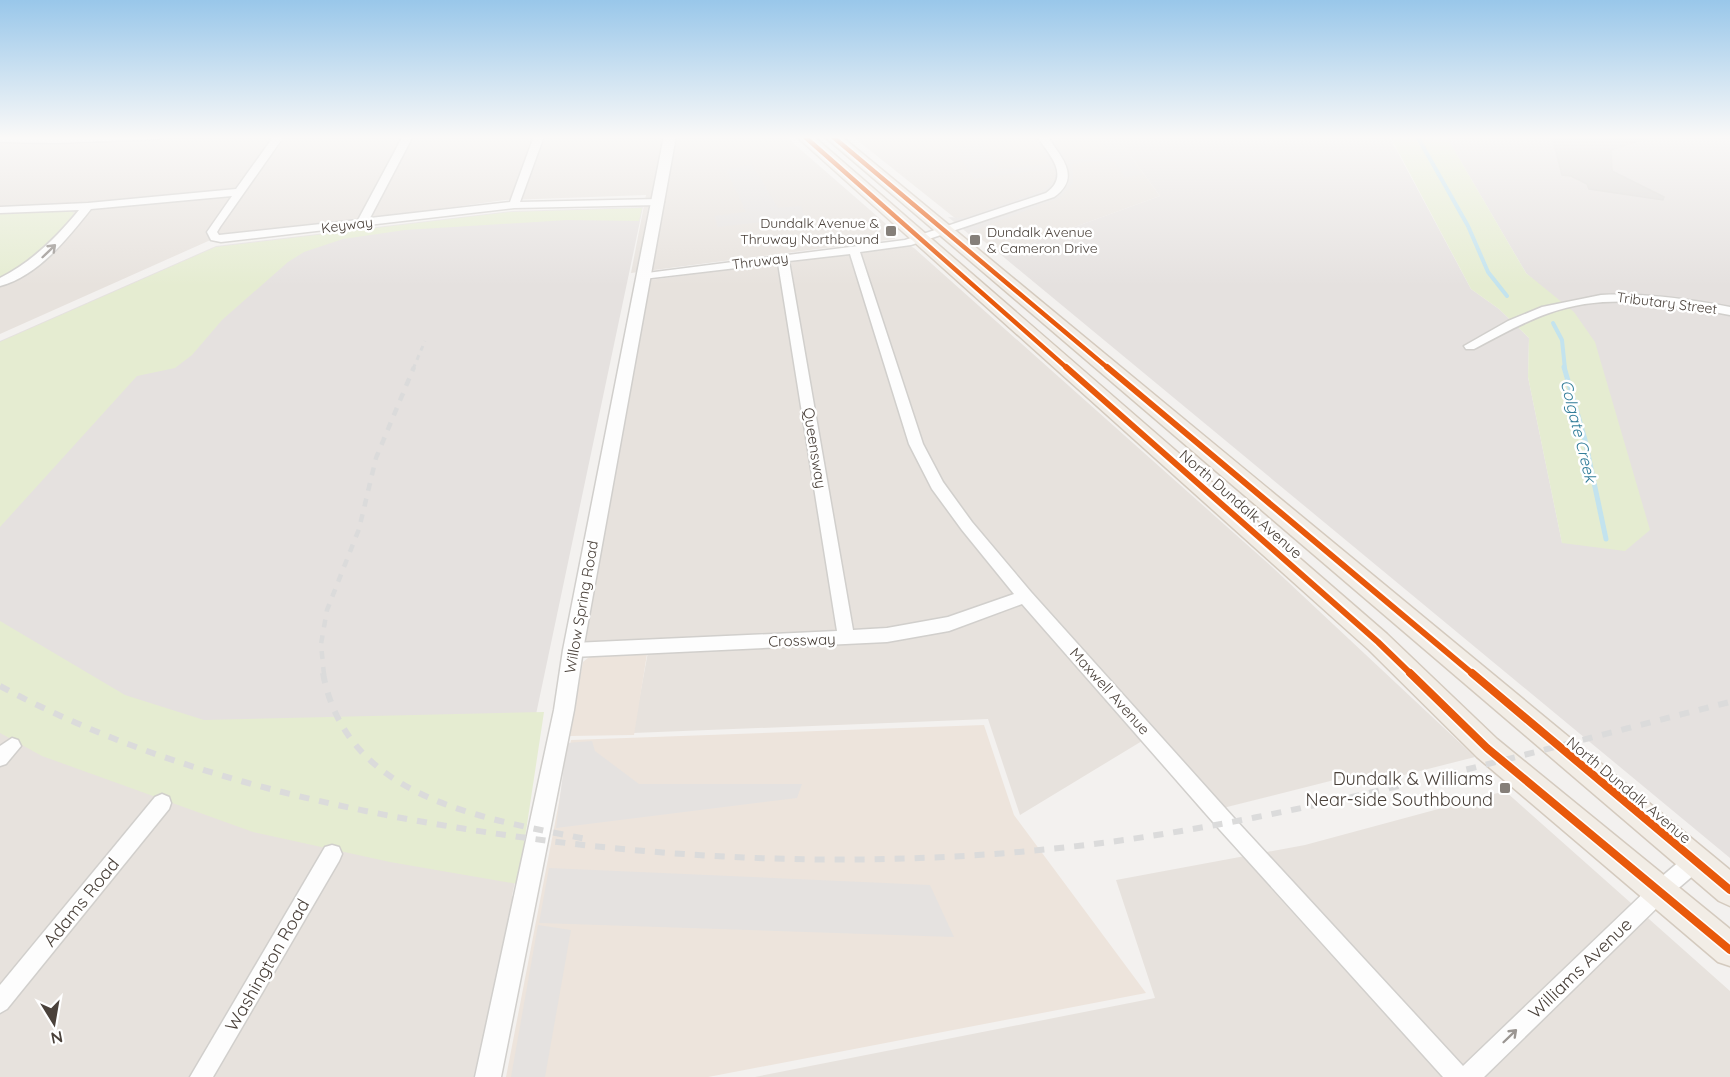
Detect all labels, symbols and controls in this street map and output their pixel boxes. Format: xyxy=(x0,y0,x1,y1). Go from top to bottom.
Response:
street label: Keyway xyxy=(320,213,374,237)
place label: Dundalk Avenue & Thruway Northbound xyxy=(740,214,879,248)
place label: Dundalk Avenue & Cameron Drive xyxy=(987,223,1098,257)
marker: Dundalk Avenue & Thruway Northbound xyxy=(884,224,898,238)
marker: Dundalk Avenue & Cameron Drive xyxy=(968,233,982,247)
one-way arrow xyxy=(41,244,56,258)
street label: Thruway xyxy=(731,249,789,273)
street label: Tributary Street xyxy=(1616,288,1719,318)
water label: Colgate Creek xyxy=(1557,378,1602,486)
street label: Queensway xyxy=(799,406,831,490)
street label: North Dundalk Avenue xyxy=(1176,445,1306,563)
street label: Willow Spring Road xyxy=(560,539,602,675)
street label: Crossway xyxy=(768,629,836,651)
street label: Maxwell Avenue xyxy=(1066,643,1154,739)
street label: North Dundalk Avenue xyxy=(1563,732,1695,848)
place label: Dundalk & Williams Near-side Southbound xyxy=(1306,767,1493,811)
marker: Dundalk & Williams Near-side Southbound xyxy=(1498,781,1512,795)
street label: Adams Road xyxy=(38,853,124,951)
street label: Washington Road xyxy=(220,895,314,1035)
street label: Williams Avenue xyxy=(1523,913,1637,1023)
north arrow xyxy=(24,993,84,1053)
text: N xyxy=(49,1027,65,1049)
one-way arrow xyxy=(1502,1029,1517,1044)

